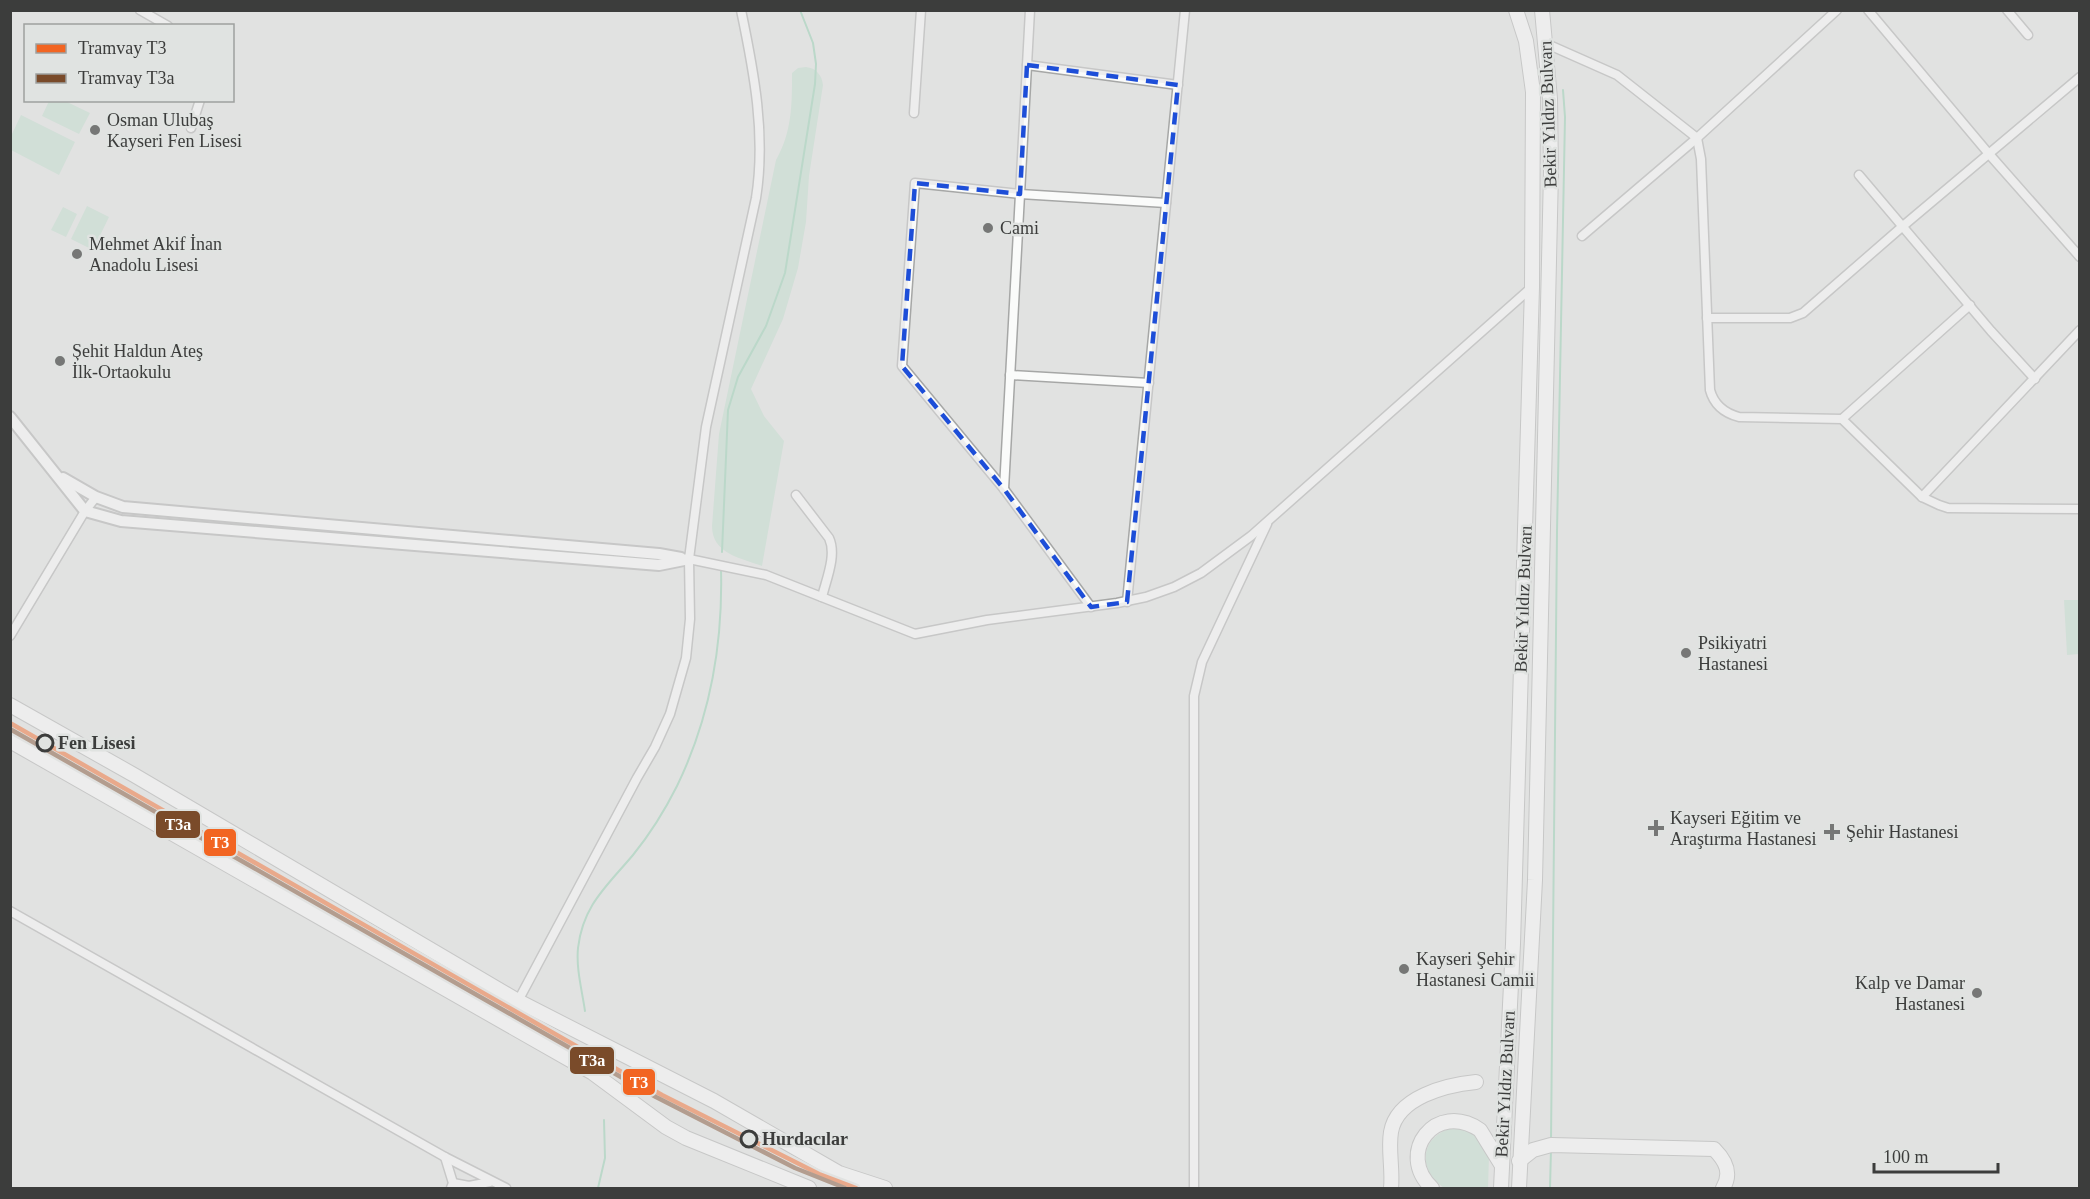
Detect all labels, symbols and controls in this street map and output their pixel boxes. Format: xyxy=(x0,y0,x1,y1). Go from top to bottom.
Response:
legend xyxy=(24,24,234,102)
text: Tramvay T3 xyxy=(78,38,167,58)
street label: Bekir Yıldız Bulvarı xyxy=(1535,40,1561,188)
text: Tramvay T3a xyxy=(78,68,175,88)
place label: Osman Ulubaş Kayseri Fen Lisesi xyxy=(107,110,242,151)
marker: Osman Ulubaş Kayseri Fen Lisesi xyxy=(88,123,102,137)
place label: Cami xyxy=(1000,218,1039,238)
marker: Cami xyxy=(981,221,995,235)
place label: Mehmet Akif İnan Anadolu Lisesi xyxy=(89,234,222,275)
marker: Mehmet Akif İnan Anadolu Lisesi xyxy=(70,247,84,261)
place label: Şehit Haldun Ateş İlk-Ortaokulu xyxy=(72,341,203,382)
marker: Şehit Haldun Ateş İlk-Ortaokulu xyxy=(53,354,67,368)
street label: Bekir Yıldız Bulvarı xyxy=(1510,525,1536,673)
place label: Psikiyatri Hastanesi xyxy=(1698,633,1768,674)
marker: Psikiyatri Hastanesi xyxy=(1679,646,1693,660)
place label: Fen Lisesi xyxy=(58,733,136,753)
marker: Fen Lisesi xyxy=(36,734,54,752)
place label: Kayseri Eğitim ve Araştırma Hastanesi xyxy=(1670,808,1816,849)
line badge: T3a xyxy=(155,810,201,839)
text: T3a xyxy=(165,816,191,833)
marker: Kayseri Eğitim ve Araştırma Hastanesi xyxy=(1647,819,1665,837)
place label: Şehir Hastanesi xyxy=(1846,822,1958,842)
marker: Şehir Hastanesi xyxy=(1823,823,1841,841)
line badge: T3 xyxy=(203,828,237,857)
text: T3 xyxy=(211,834,229,851)
place label: Kayseri Şehir Hastanesi Camii xyxy=(1416,949,1534,990)
marker: Kayseri Şehir Hastanesi Camii xyxy=(1397,962,1411,976)
place label: Kalp ve Damar Hastanesi xyxy=(1855,973,1965,1014)
marker: Kalp ve Damar Hastanesi xyxy=(1970,986,1984,1000)
street label: Bekir Yıldız Bulvarı xyxy=(1491,1010,1519,1158)
line badge: T3a xyxy=(569,1046,615,1075)
text: T3a xyxy=(579,1052,605,1069)
line badge: T3 xyxy=(622,1068,656,1096)
text: T3 xyxy=(630,1074,648,1091)
place label: Hurdacılar xyxy=(762,1129,848,1149)
marker: Hurdacılar xyxy=(740,1130,758,1148)
scale bar xyxy=(1874,1136,1998,1174)
text: 100 m xyxy=(1883,1147,1929,1167)

